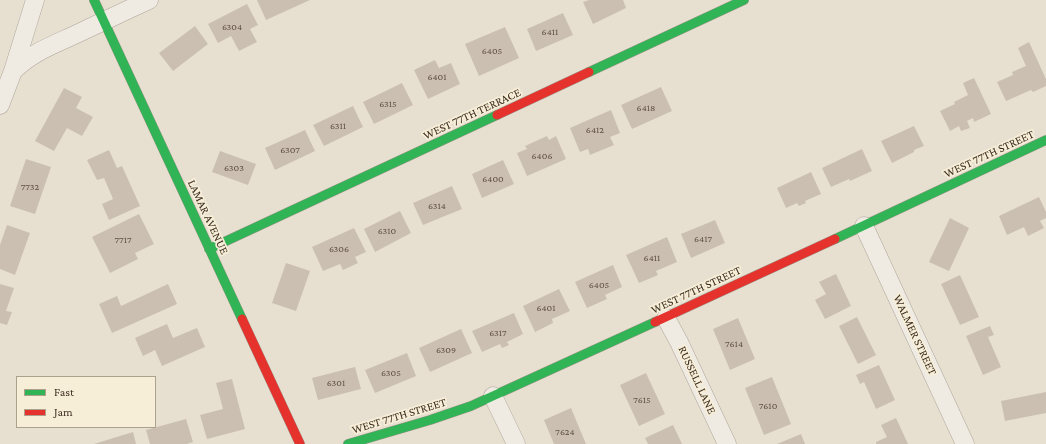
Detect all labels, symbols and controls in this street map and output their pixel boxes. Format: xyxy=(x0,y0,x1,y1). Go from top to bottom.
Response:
house number: 6304 xyxy=(222,21,242,33)
house number: 6411 xyxy=(542,26,558,38)
house number: 6405 xyxy=(482,45,502,57)
house number: 6401 xyxy=(427,71,447,83)
street label: WEST 77TH TERRACE xyxy=(421,85,523,143)
house number: 6315 xyxy=(379,98,397,110)
house number: 6418 xyxy=(637,102,655,114)
house number: 6311 xyxy=(330,120,346,132)
house number: 6412 xyxy=(586,124,604,136)
street label: WEST 77TH STREET xyxy=(942,127,1036,181)
house number: 6307 xyxy=(280,144,300,156)
house number: 6406 xyxy=(532,150,552,162)
house number: 6303 xyxy=(224,162,244,174)
house number: 6400 xyxy=(482,173,504,185)
street label: LAMAR AVENUE xyxy=(184,177,232,257)
house number: 7732 xyxy=(21,181,39,193)
house number: 6314 xyxy=(428,200,446,212)
house number: 6310 xyxy=(378,225,396,237)
house number: 6417 xyxy=(694,233,712,245)
house number: 7717 xyxy=(114,234,132,246)
house number: 6306 xyxy=(329,243,349,255)
house number: 6411 xyxy=(644,252,660,264)
street label: WEST 77TH STREET xyxy=(649,263,743,317)
house number: 6405 xyxy=(589,279,609,291)
street label: WALMER STREET xyxy=(890,293,940,377)
house number: 6401 xyxy=(536,302,556,314)
house number: 6317 xyxy=(489,327,507,339)
house number: 7614 xyxy=(725,338,743,350)
house number: 6309 xyxy=(436,344,456,356)
street label: RUSSELL LANE xyxy=(675,344,719,416)
house number: 6305 xyxy=(381,367,401,379)
legend xyxy=(16,376,156,428)
house number: 6301 xyxy=(327,377,345,389)
text: Fast xyxy=(54,385,74,399)
house number: 7615 xyxy=(633,394,651,406)
street label: WEST 77TH STREET xyxy=(350,395,448,437)
house number: 7610 xyxy=(759,400,777,412)
text: Jam xyxy=(54,405,73,419)
house number: 7624 xyxy=(555,426,575,438)

